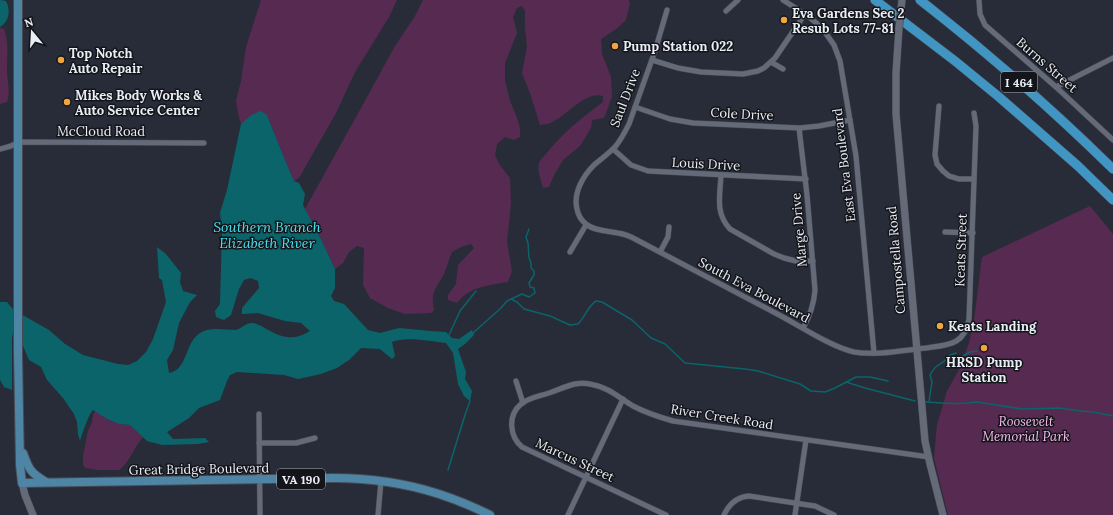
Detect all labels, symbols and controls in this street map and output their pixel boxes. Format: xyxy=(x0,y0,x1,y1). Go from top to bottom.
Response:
place label: Eva Gardens Sec 2 Resub Lots 77-81 xyxy=(792,5,905,37)
north arrow xyxy=(12,12,52,52)
text: N xyxy=(23,14,36,30)
marker: Eva Gardens Sec 2 Resub Lots 77-81 xyxy=(779,15,789,25)
street label: Burns Street xyxy=(1013,34,1081,96)
place label: Pump Station 022 xyxy=(623,38,733,55)
marker: Pump Station 022 xyxy=(610,41,620,51)
place label: Top Notch Auto Repair xyxy=(69,45,143,77)
marker: Top Notch Auto Repair xyxy=(56,55,66,65)
street label: Saul Drive xyxy=(606,66,644,130)
road number: I 464 xyxy=(1001,72,1037,92)
place label: Mikes Body Works & Auto Service Center xyxy=(75,87,202,119)
marker: Mikes Body Works & Auto Service Center xyxy=(62,97,72,107)
street label: Cole Drive xyxy=(710,104,774,124)
street label: East Eva Boulevard xyxy=(829,107,859,223)
street label: McCloud Road xyxy=(57,123,145,140)
street label: Louis Drive xyxy=(671,154,741,174)
street label: Marge Drive xyxy=(787,192,811,268)
street label: Campostella Road xyxy=(883,205,909,315)
street label: Keats Street xyxy=(951,213,971,287)
water label: Southern Branch Elizabeth River xyxy=(213,218,321,252)
street label: South Eva Boulevard xyxy=(695,253,813,327)
place label: Keats Landing xyxy=(948,318,1037,335)
marker: Keats Landing xyxy=(935,321,945,331)
marker: HRSD Pump Station xyxy=(979,343,989,353)
place label: HRSD Pump Station xyxy=(946,354,1022,386)
street label: River Creek Road xyxy=(669,400,775,434)
park label: Roosevelt Memorial Park xyxy=(982,413,1070,445)
street label: Marcus Street xyxy=(533,434,617,486)
street label: Great Bridge Boulevard xyxy=(129,459,270,479)
road number: VA 190 xyxy=(277,469,325,489)

